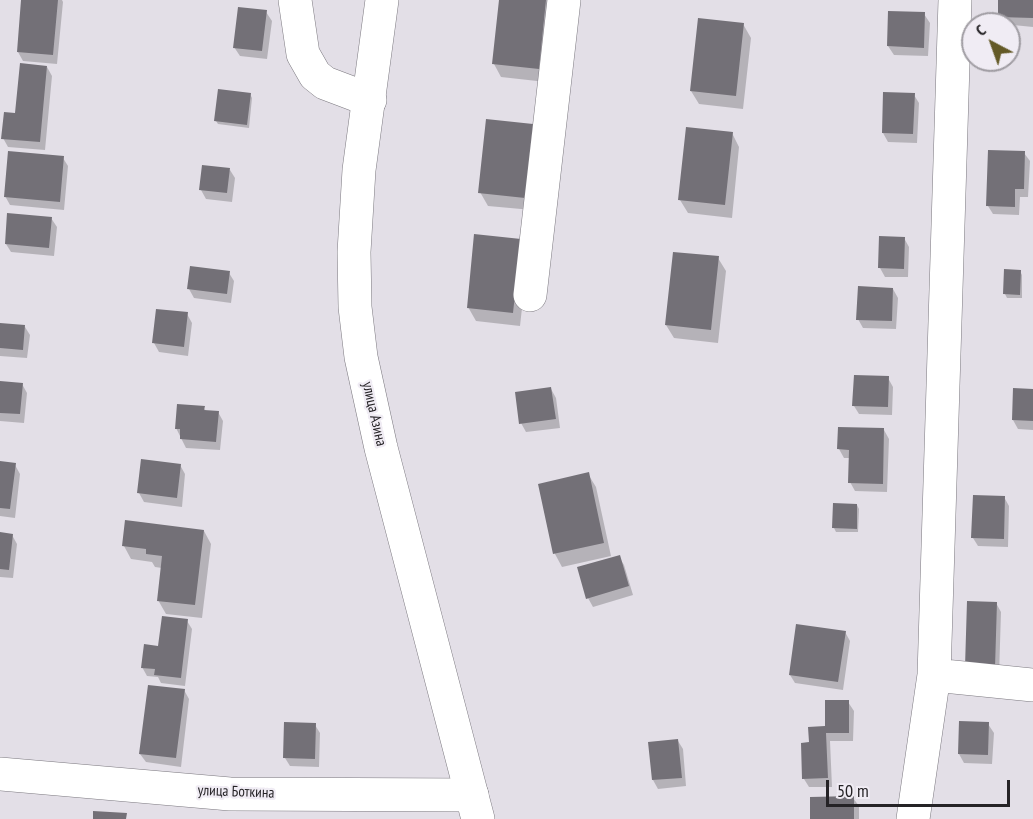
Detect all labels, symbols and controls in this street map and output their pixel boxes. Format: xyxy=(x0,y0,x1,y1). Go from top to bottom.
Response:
north arrow xyxy=(961,12,1021,72)
text: С xyxy=(971,20,990,40)
street label: улица Азина xyxy=(358,380,390,448)
scale bar xyxy=(829,768,1014,806)
text: 50 m xyxy=(837,779,869,802)
street label: улица Боткина xyxy=(197,782,275,802)

